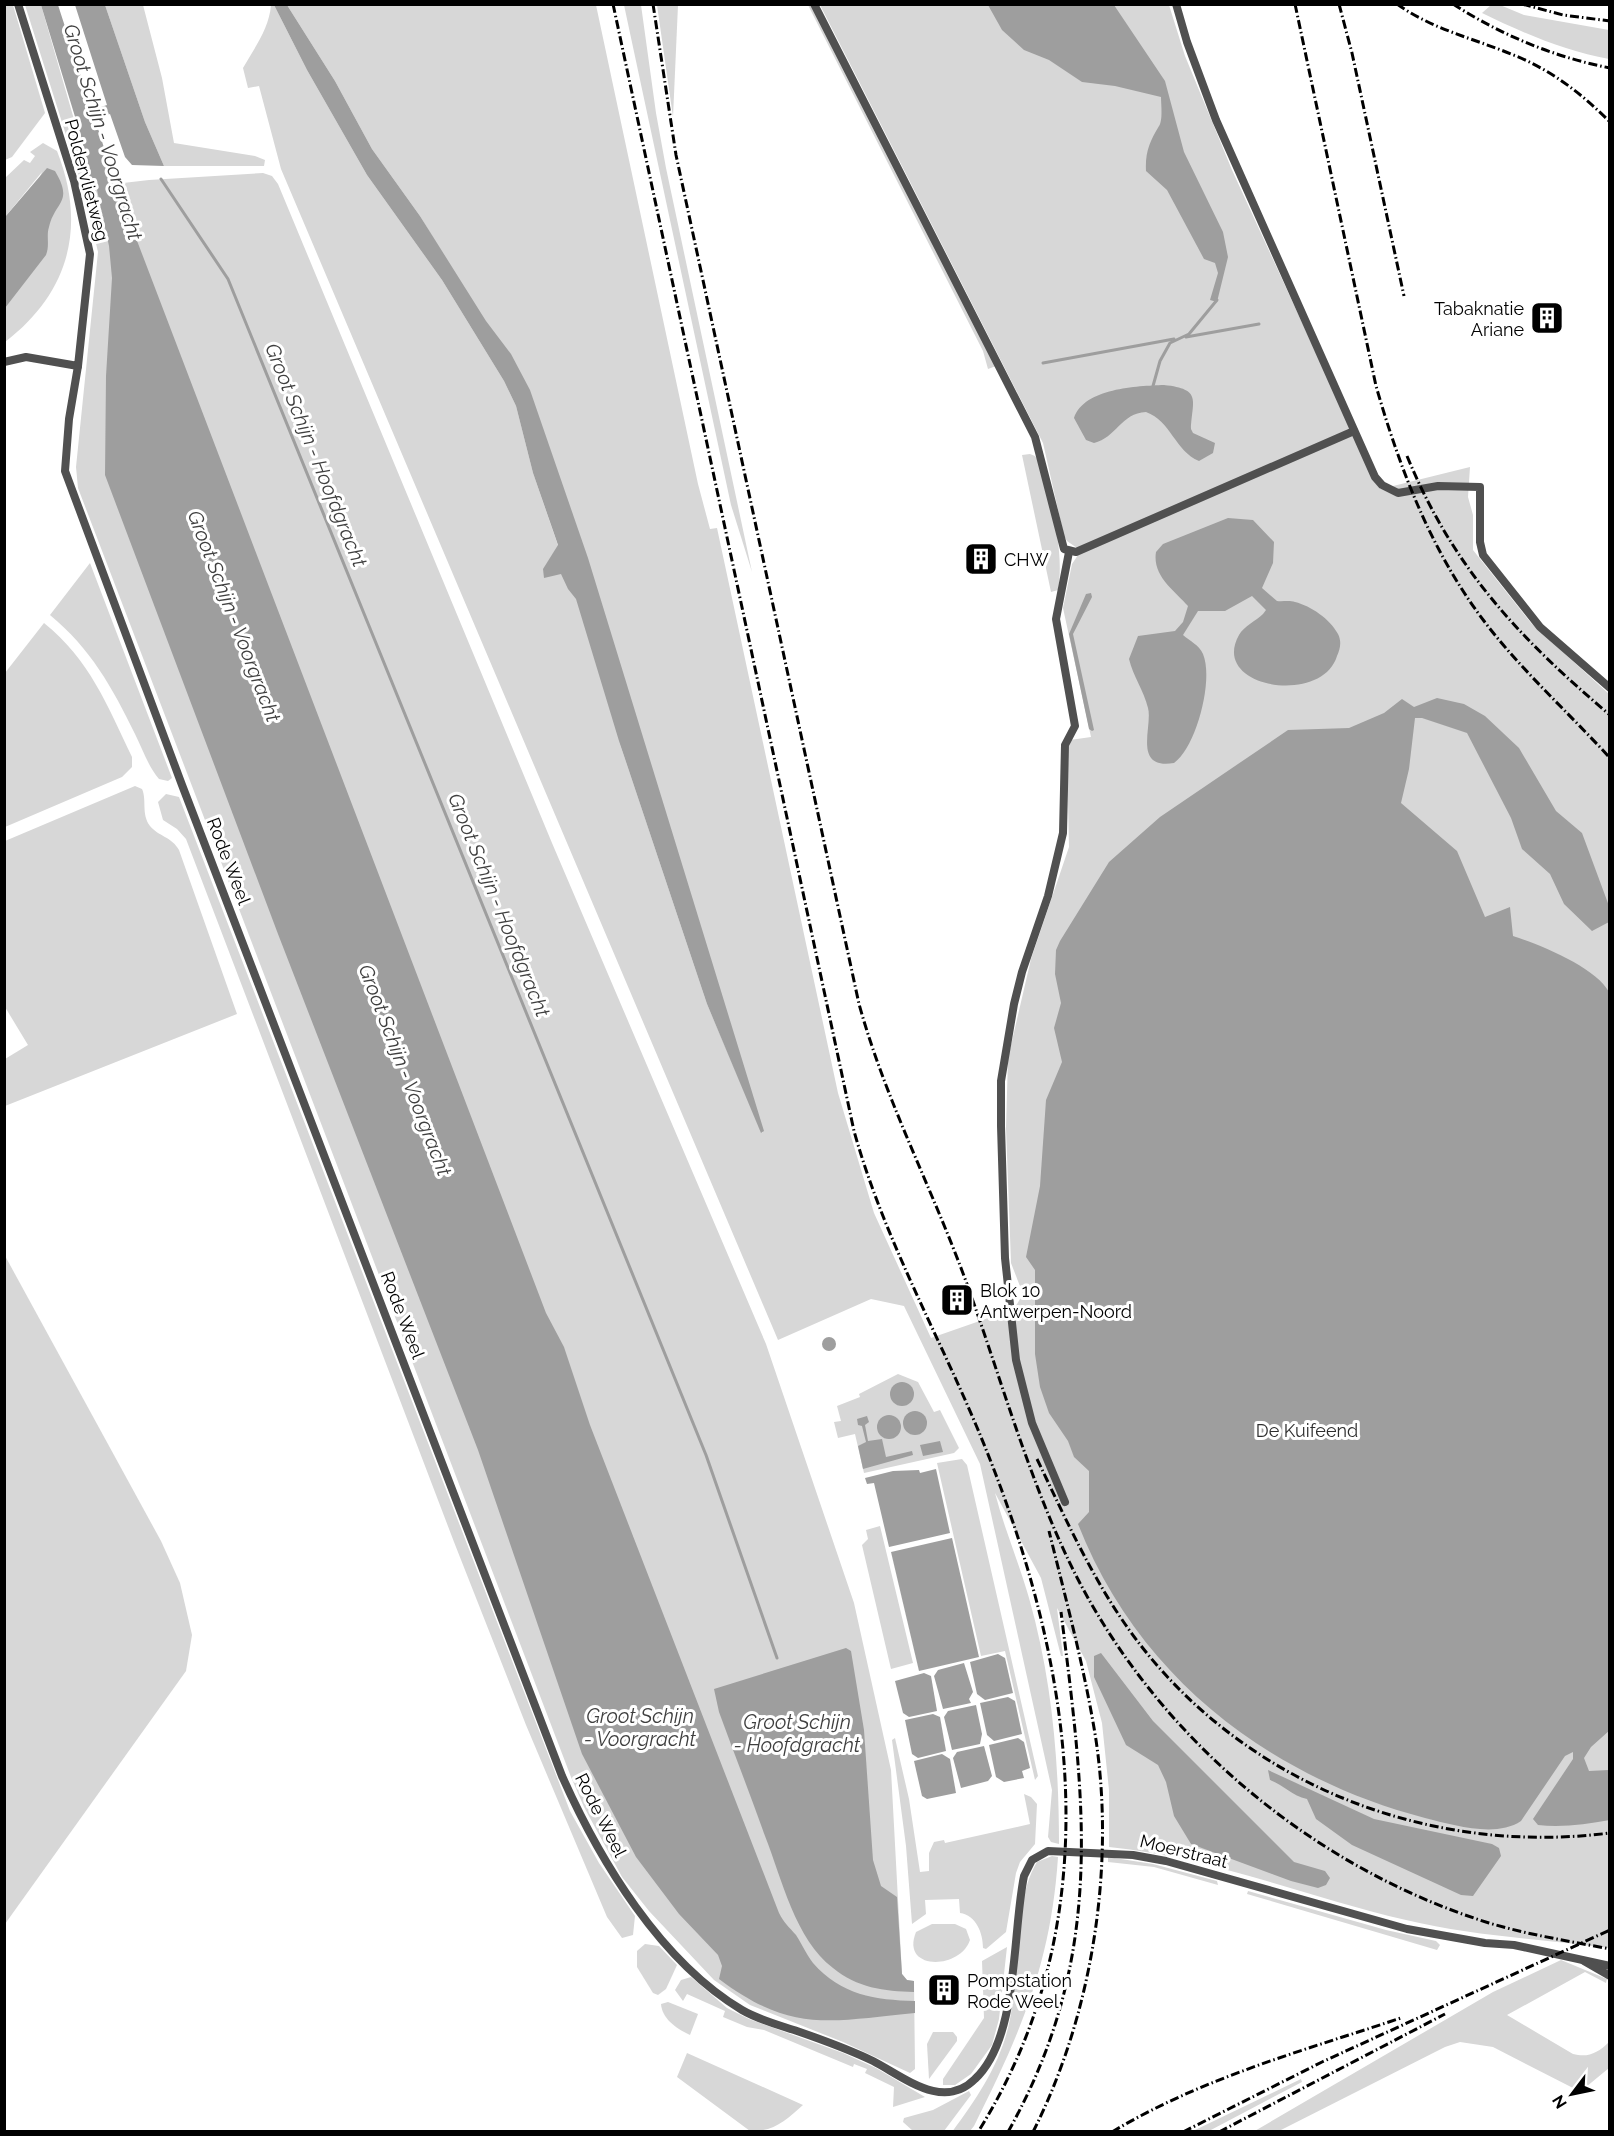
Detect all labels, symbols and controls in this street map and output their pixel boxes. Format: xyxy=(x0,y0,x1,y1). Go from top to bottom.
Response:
water label: Groot Schijn - Voorgracht xyxy=(59,21,147,243)
street label: Poldervlietweg xyxy=(61,117,113,243)
place label: Tabaknatie Ariane xyxy=(1434,298,1524,340)
building icon: Tabaknatie Ariane xyxy=(1529,300,1565,336)
water label: Groot Schijn - Hoofdgracht xyxy=(260,340,372,571)
water label: Groot Schijn - Voorgracht xyxy=(183,507,286,726)
building icon: CHW xyxy=(963,541,999,577)
place label: CHW xyxy=(1004,549,1049,570)
water label: Groot Schijn - Hoofdgracht xyxy=(443,790,555,1021)
street label: Rode Weel xyxy=(203,814,255,908)
water label: Groot Schijn - Voorgracht xyxy=(354,961,457,1180)
street label: Rode Weel xyxy=(377,1268,429,1362)
place label: Blok 10 Antwerpen-Noord xyxy=(980,1280,1132,1322)
building icon: Blok 10 Antwerpen-Noord xyxy=(939,1282,975,1318)
park label: De Kuifeend xyxy=(1256,1420,1358,1441)
water label: Groot Schijn - Voorgracht xyxy=(584,1704,697,1751)
water label: Groot Schijn - Hoofdgracht xyxy=(734,1710,861,1757)
street label: Rode Weel xyxy=(571,1769,631,1861)
street label: Moerstraat xyxy=(1138,1830,1230,1872)
place label: Pompstation Rode Weel xyxy=(967,1970,1072,2012)
building icon: Pompstation Rode Weel xyxy=(926,1972,962,2008)
north arrow xyxy=(1542,2064,1602,2124)
text: N xyxy=(1548,2091,1571,2112)

